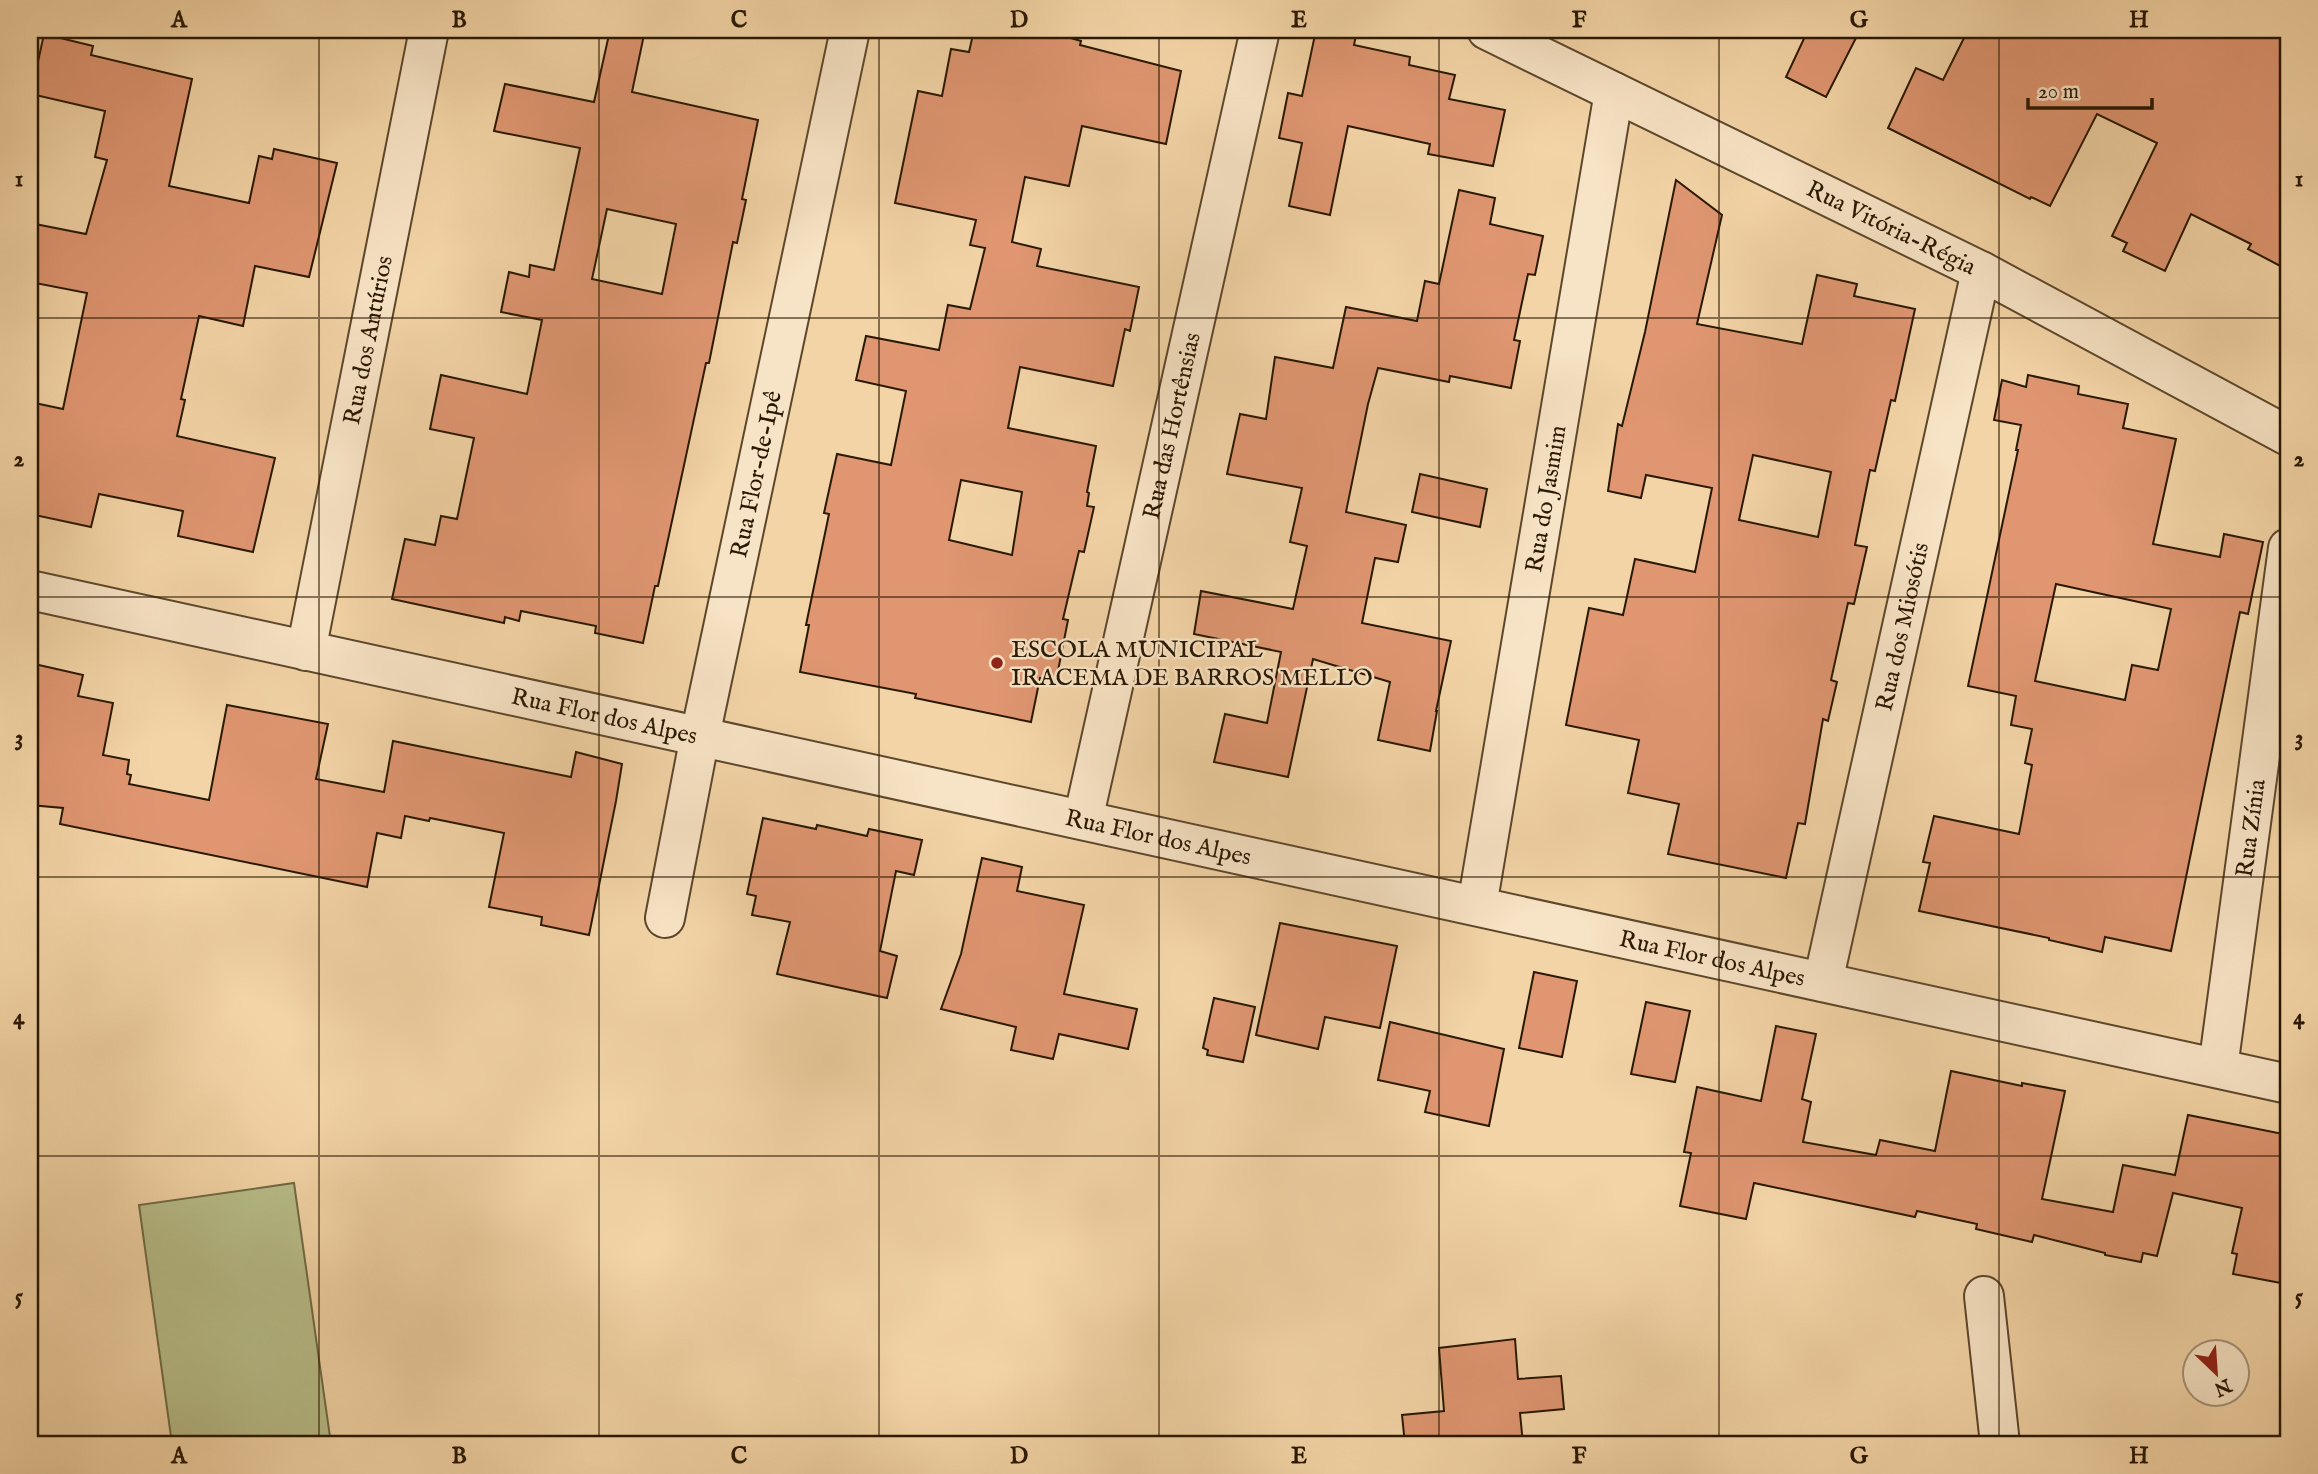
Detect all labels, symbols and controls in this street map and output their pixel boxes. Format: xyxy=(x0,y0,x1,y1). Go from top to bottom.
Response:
text: A xyxy=(170,6,188,35)
text: B xyxy=(451,6,467,35)
text: C xyxy=(731,6,748,35)
text: D xyxy=(1010,6,1028,35)
text: E xyxy=(1291,6,1307,35)
text: F xyxy=(1572,6,1587,35)
text: G xyxy=(1850,6,1869,35)
text: H xyxy=(2129,6,2149,35)
scale bar xyxy=(2028,66,2152,110)
text: 20 m xyxy=(2038,79,2079,106)
text: 1 xyxy=(15,165,23,194)
text: 1 xyxy=(2295,165,2303,194)
street label: Rua Vitória-Régia xyxy=(1801,174,1981,283)
street label: Rua dos Antúrios xyxy=(337,253,401,428)
street label: Rua das Hortênsias xyxy=(1137,330,1209,523)
street label: Rua Flor-de-Ipê xyxy=(724,388,790,561)
street label: Rua do Jasmim xyxy=(1519,423,1575,575)
text: 2 xyxy=(14,445,25,474)
text: 2 xyxy=(2294,445,2305,474)
street label: Rua dos Miosótis xyxy=(1870,540,1937,714)
place label: ESCOLA MUNICIPAL IRACEMA DE BARROS MELLO xyxy=(1011,635,1373,694)
marker: ESCOLA MUNICIPAL IRACEMA DE BARROS MELLO xyxy=(989,655,1005,671)
street label: Rua Flor dos Alpes xyxy=(508,682,700,753)
text: 3 xyxy=(15,724,23,753)
text: 3 xyxy=(2295,724,2303,753)
street label: Rua Zínia xyxy=(2230,777,2274,880)
street label: Rua Flor dos Alpes xyxy=(1062,803,1254,874)
street label: Rua Flor dos Alpes xyxy=(1616,924,1808,995)
text: 4 xyxy=(13,1003,25,1032)
text: 4 xyxy=(2293,1003,2305,1032)
text: 5 xyxy=(15,1283,24,1312)
text: 5 xyxy=(2295,1283,2304,1312)
north arrow xyxy=(2182,1338,2252,1408)
text: N xyxy=(2209,1372,2236,1401)
text: A xyxy=(170,1442,188,1471)
text: B xyxy=(451,1442,467,1471)
text: C xyxy=(731,1442,748,1471)
text: D xyxy=(1010,1442,1028,1471)
text: E xyxy=(1291,1442,1307,1471)
text: F xyxy=(1572,1442,1587,1471)
text: G xyxy=(1850,1442,1869,1471)
text: H xyxy=(2129,1442,2149,1471)

